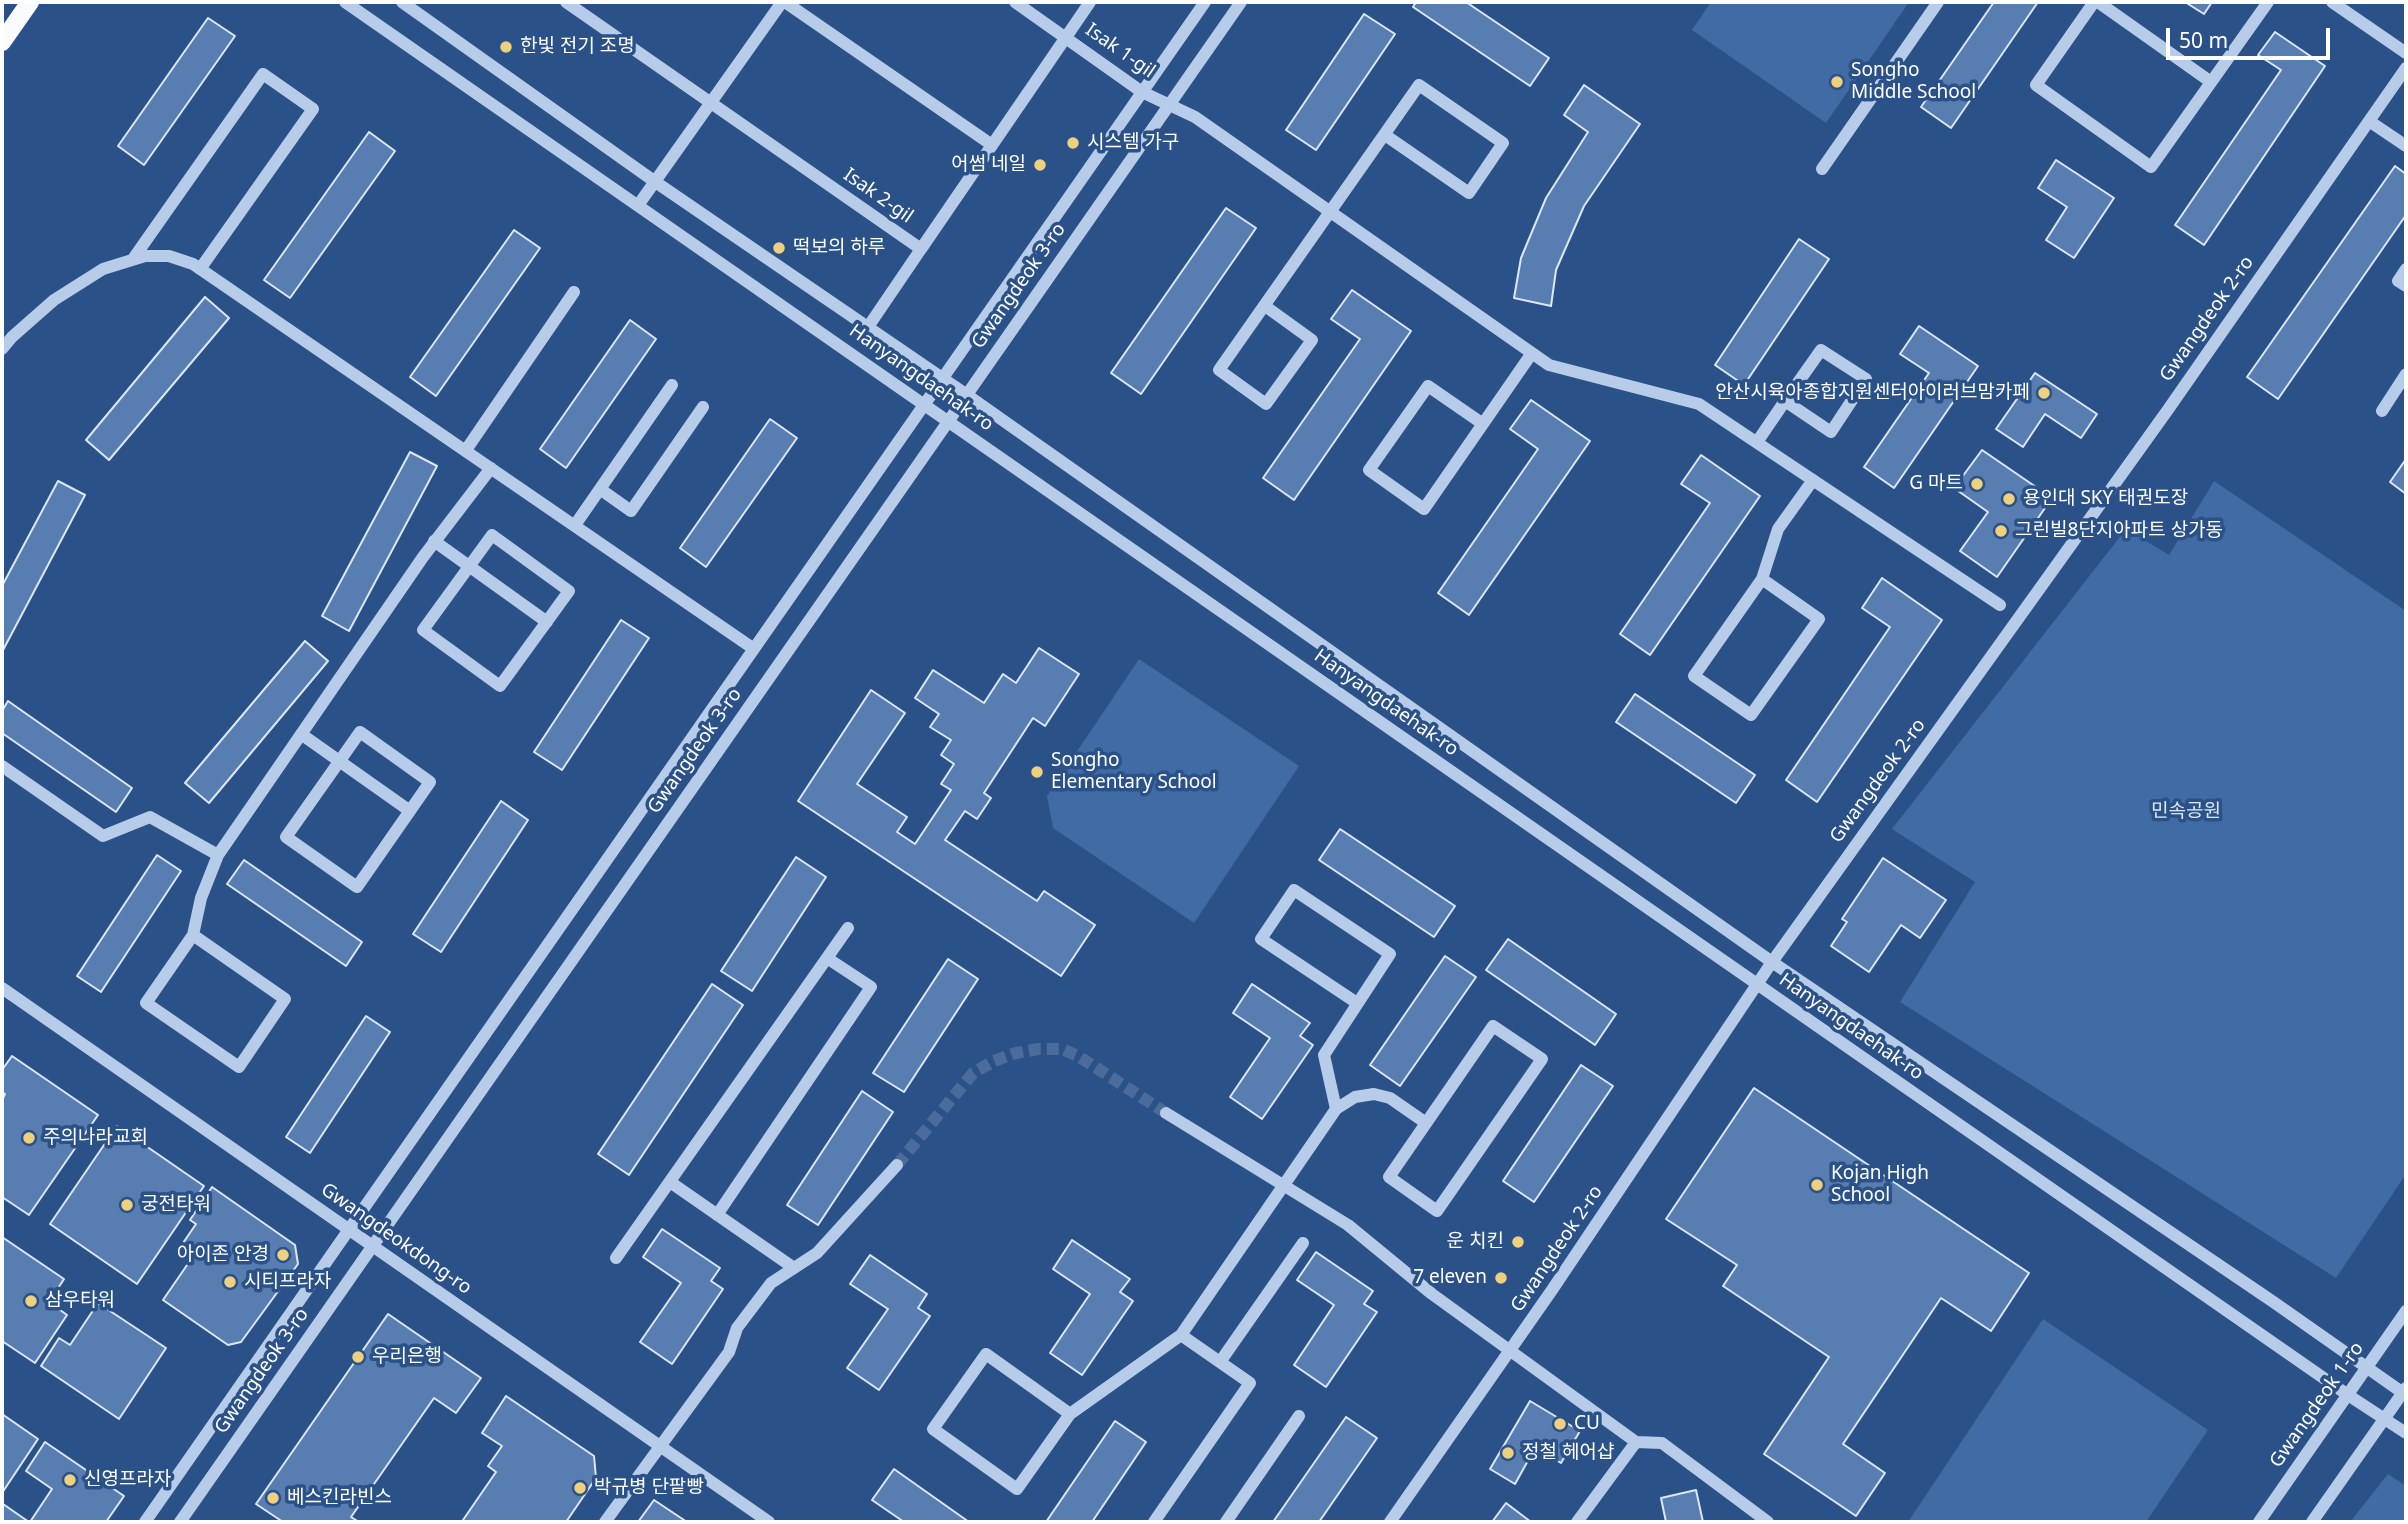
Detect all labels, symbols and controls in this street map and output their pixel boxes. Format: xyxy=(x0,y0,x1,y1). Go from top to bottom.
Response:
scale bar xyxy=(2170,14,2334,58)
street label: Isak 1-gil xyxy=(1081,19,1159,83)
text: 50 m xyxy=(2179,26,2228,54)
place label: 한빛 전기 조명 xyxy=(520,36,635,58)
marker: 한빛 전기 조명 xyxy=(498,39,514,55)
place label: Songho Middle School xyxy=(1851,60,1976,104)
marker: Songho Middle School xyxy=(1829,74,1845,90)
place label: 시스템 가구 xyxy=(1087,132,1179,154)
marker: 시스템 가구 xyxy=(1065,135,1081,151)
place label: 어썸 네일 xyxy=(951,154,1026,176)
marker: 어썸 네일 xyxy=(1032,157,1048,173)
street label: Isak 2-gil xyxy=(839,164,917,228)
street label: Gwangdeok 3-ro xyxy=(967,219,1071,353)
place label: 떡보의 하루 xyxy=(793,237,885,259)
marker: 떡보의 하루 xyxy=(771,240,787,256)
street label: Gwangdeok 2-ro xyxy=(2155,252,2259,386)
street label: Hanyangdaehak-ro xyxy=(844,320,998,436)
place label: 안산시육아종합지원센터아이러브맘카페 xyxy=(1715,382,2030,404)
marker: 안산시육아종합지원센터아이러브맘카페 xyxy=(2036,385,2052,401)
place label: G 마트 xyxy=(1909,473,1963,495)
marker: G 마트 xyxy=(1969,476,1985,492)
place label: 용인대 SKY 태권도장 xyxy=(2023,488,2188,510)
marker: 용인대 SKY 태권도장 xyxy=(2001,491,2017,507)
place label: 그린빌8단지아파트 상가동 xyxy=(2015,520,2223,542)
marker: 그린빌8단지아파트 상가동 xyxy=(1993,523,2009,539)
street label: Hanyangdaehak-ro xyxy=(1309,645,1463,761)
street label: Gwangdeok 3-ro xyxy=(643,684,747,818)
street label: Gwangdeok 2-ro xyxy=(1825,715,1931,847)
place label: Songho Elementary School xyxy=(1051,750,1217,794)
marker: Songho Elementary School xyxy=(1029,764,1045,780)
park label: 민속공원 xyxy=(2151,801,2221,823)
street label: Hanyangdaehak-ro xyxy=(1774,969,1928,1085)
place label: 주의나라교회 xyxy=(43,1127,148,1149)
marker: 주의나라교회 xyxy=(21,1130,37,1146)
place label: Kojan High School xyxy=(1831,1163,1929,1207)
marker: Kojan High School xyxy=(1809,1177,1825,1193)
street label: Gwangdeokdong-ro xyxy=(316,1178,476,1300)
street label: Gwangdeok 2-ro xyxy=(1506,1181,1608,1317)
place label: 궁전타워 xyxy=(141,1194,211,1216)
marker: 궁전타워 xyxy=(119,1197,135,1213)
place label: 운 치킨 xyxy=(1447,1231,1504,1253)
marker: 운 치킨 xyxy=(1510,1234,1526,1250)
place label: 아이존 안경 xyxy=(177,1244,269,1266)
marker: 아이존 안경 xyxy=(275,1247,291,1263)
place label: 7 eleven xyxy=(1413,1267,1487,1289)
marker: 7 eleven xyxy=(1493,1270,1509,1286)
place label: 시티프라자 xyxy=(244,1271,331,1293)
marker: 시티프라자 xyxy=(222,1274,238,1290)
place label: 삼우타워 xyxy=(45,1290,115,1312)
marker: 삼우타워 xyxy=(23,1293,39,1309)
street label: Gwangdeok 3-ro xyxy=(210,1304,314,1438)
street label: Gwangdeok 1-ro xyxy=(2265,1338,2369,1472)
place label: 우리은행 xyxy=(372,1346,442,1368)
marker: 우리은행 xyxy=(350,1349,366,1365)
place label: CU xyxy=(1574,1413,1600,1435)
marker: CU xyxy=(1552,1416,1568,1432)
place label: 정철 헤어샵 xyxy=(1522,1442,1614,1464)
marker: 정철 헤어샵 xyxy=(1500,1445,1516,1461)
place label: 신영프라자 xyxy=(84,1469,171,1491)
marker: 신영프라자 xyxy=(62,1472,78,1488)
place label: 박규병 단팥빵 xyxy=(594,1477,704,1499)
marker: 박규병 단팥빵 xyxy=(572,1480,588,1496)
place label: 베스킨라빈스 xyxy=(287,1487,392,1509)
marker: 베스킨라빈스 xyxy=(265,1490,281,1506)

